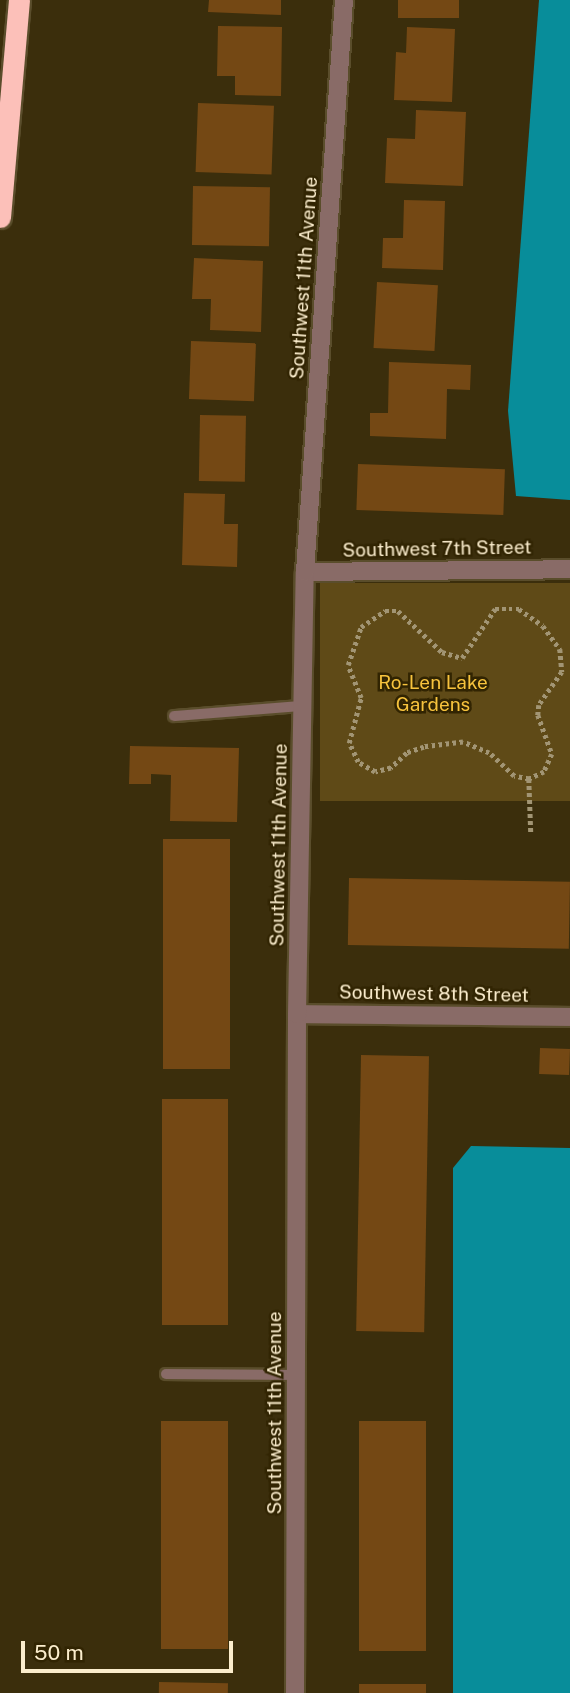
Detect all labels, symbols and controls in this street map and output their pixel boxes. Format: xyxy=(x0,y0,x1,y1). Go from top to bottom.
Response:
street label: Southwest 11th Avenue xyxy=(286,176,322,380)
street label: Southwest 7th Street xyxy=(342,536,532,562)
park label: Ro-Len Lake Gardens xyxy=(378,672,488,716)
street label: Southwest 11th Avenue xyxy=(266,743,292,947)
street label: Southwest 8th Street xyxy=(339,981,529,1007)
street label: Southwest 11th Avenue xyxy=(264,1312,286,1514)
scale bar xyxy=(24,1626,236,1670)
text: 50 m xyxy=(34,1640,84,1665)

